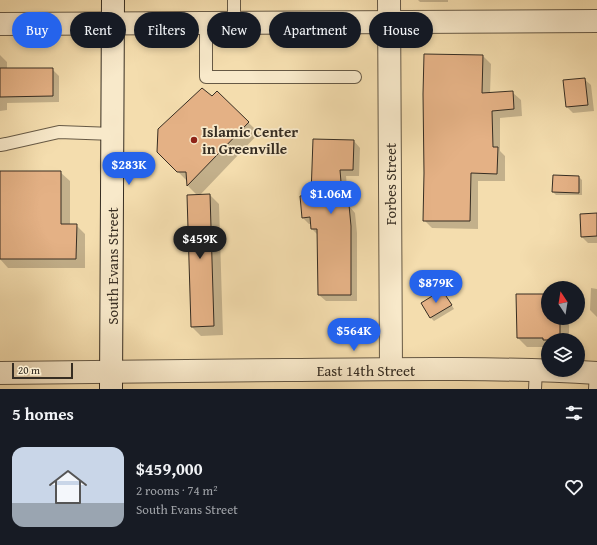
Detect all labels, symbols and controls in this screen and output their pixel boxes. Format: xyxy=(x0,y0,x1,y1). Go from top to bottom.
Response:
chip: Buy xyxy=(12,12,62,48)
chip: Rent xyxy=(70,12,126,48)
chip: Filters xyxy=(134,12,199,48)
chip: New xyxy=(207,12,261,48)
chip: Apartment xyxy=(269,12,361,48)
chip: House xyxy=(369,12,433,48)
place label: Islamic Center in Greenville xyxy=(202,121,298,159)
marker: Islamic Center in Greenville xyxy=(189,135,199,145)
street label: Forbes Street xyxy=(380,142,401,225)
pin: $283K xyxy=(101,152,157,186)
text: $283K xyxy=(111,155,147,174)
pin: $1.06M xyxy=(298,181,364,215)
text: $1.06M xyxy=(310,184,352,203)
street label: South Evans Street xyxy=(102,207,123,325)
pin: $459K xyxy=(172,226,228,260)
text: $459K xyxy=(182,229,218,248)
pin: $879K xyxy=(408,270,464,304)
text: $879K xyxy=(418,273,454,292)
north arrow xyxy=(541,281,585,325)
map controls xyxy=(541,281,585,377)
pin: $564K xyxy=(326,318,382,352)
text: $564K xyxy=(336,321,372,340)
button: layers xyxy=(541,333,585,377)
street label: East 14th Street xyxy=(317,360,416,381)
scale bar xyxy=(12,361,73,380)
text: 20 m xyxy=(18,362,40,378)
text: 5 homes xyxy=(12,401,74,426)
icon: filters xyxy=(563,402,585,424)
text: $459,000 xyxy=(136,456,202,481)
icon: home xyxy=(44,463,92,511)
icon: heart xyxy=(563,476,585,498)
text: 2 rooms · 74 m² xyxy=(136,481,218,500)
text: South Evans Street xyxy=(136,500,238,519)

